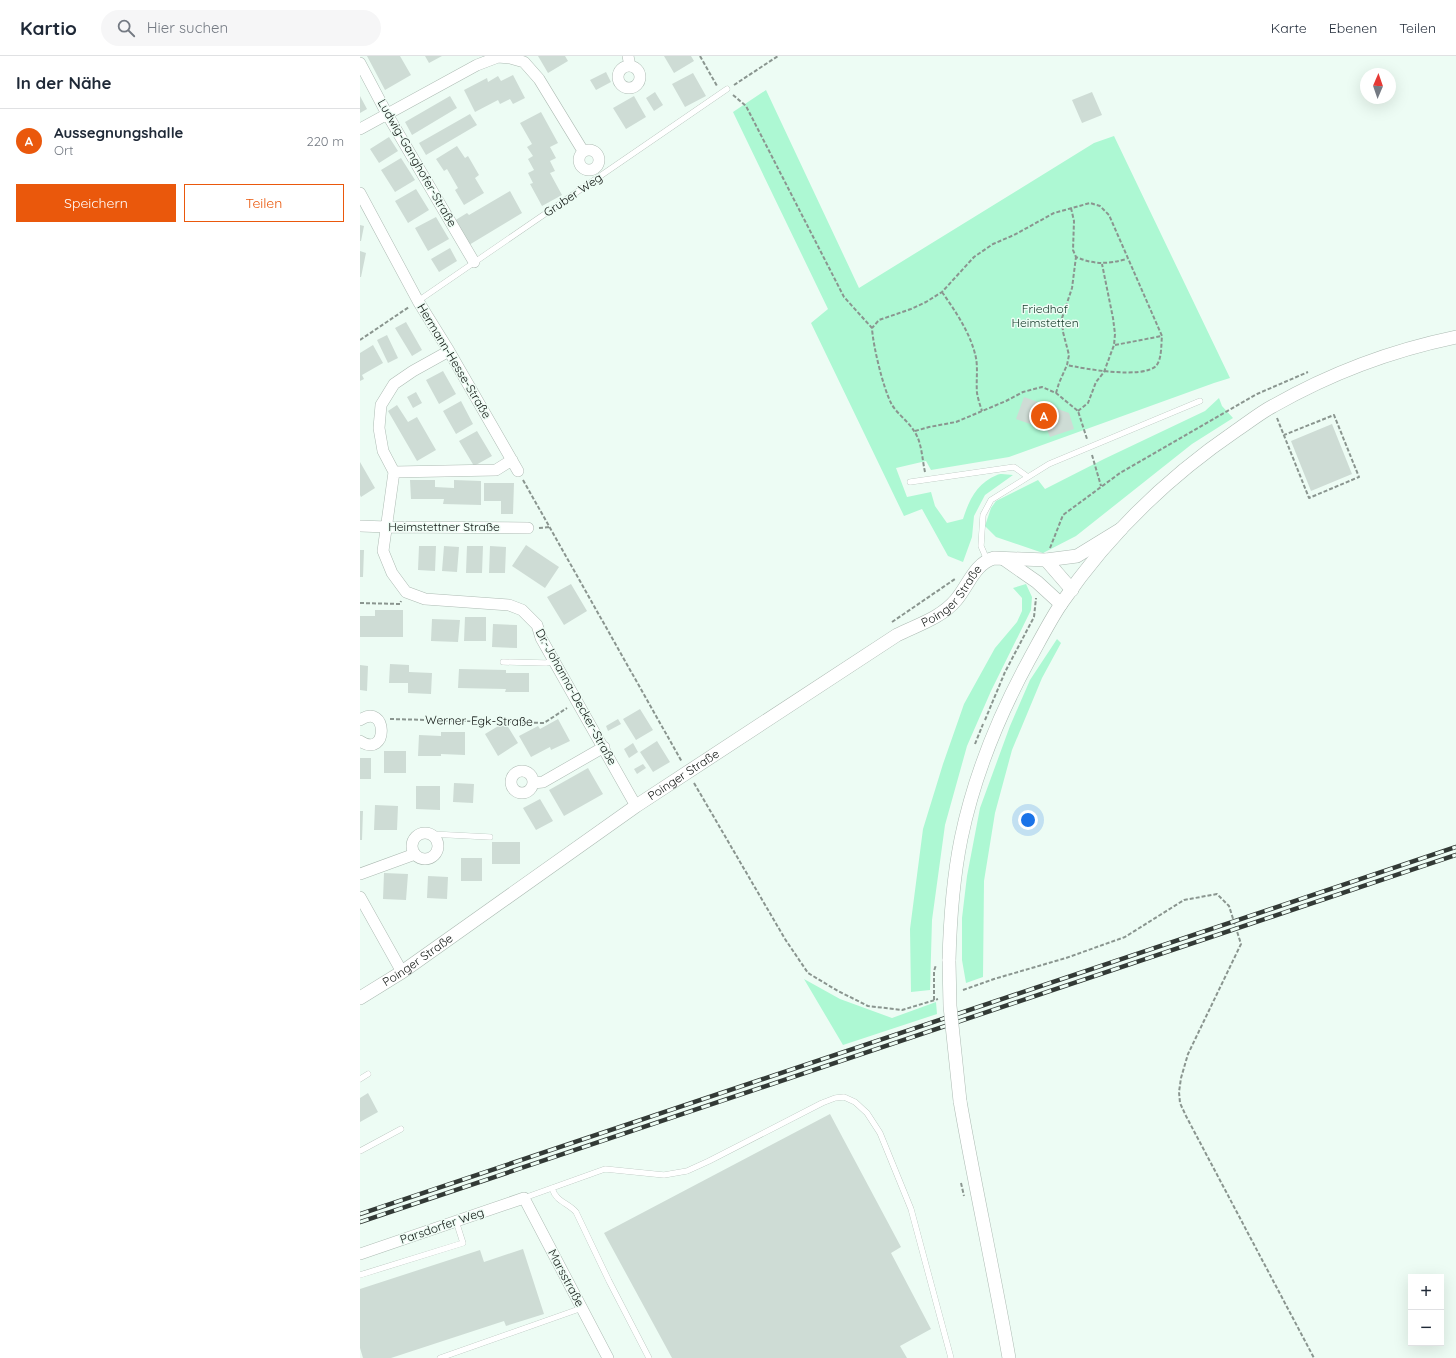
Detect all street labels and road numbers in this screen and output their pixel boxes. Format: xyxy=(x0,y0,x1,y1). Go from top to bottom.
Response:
street label: Ludwig-Ganghofer-Straße xyxy=(375,96,460,230)
street label: Gruber Weg xyxy=(541,170,605,220)
street label: Hermann-Hesse-Straße xyxy=(414,300,495,421)
street label: Heimstettner Straße xyxy=(388,519,500,534)
street label: Poinger Straße xyxy=(918,561,985,630)
street label: Dr.-Johanna-Decker-Straße xyxy=(533,626,620,768)
street label: Werner-Egk-Straße xyxy=(425,712,533,729)
street label: Poinger Straße xyxy=(645,746,722,803)
street label: Poinger Straße xyxy=(379,930,456,989)
street label: Parsdorfer Weg xyxy=(398,1204,486,1247)
street label: Marsstraße xyxy=(545,1246,588,1309)

